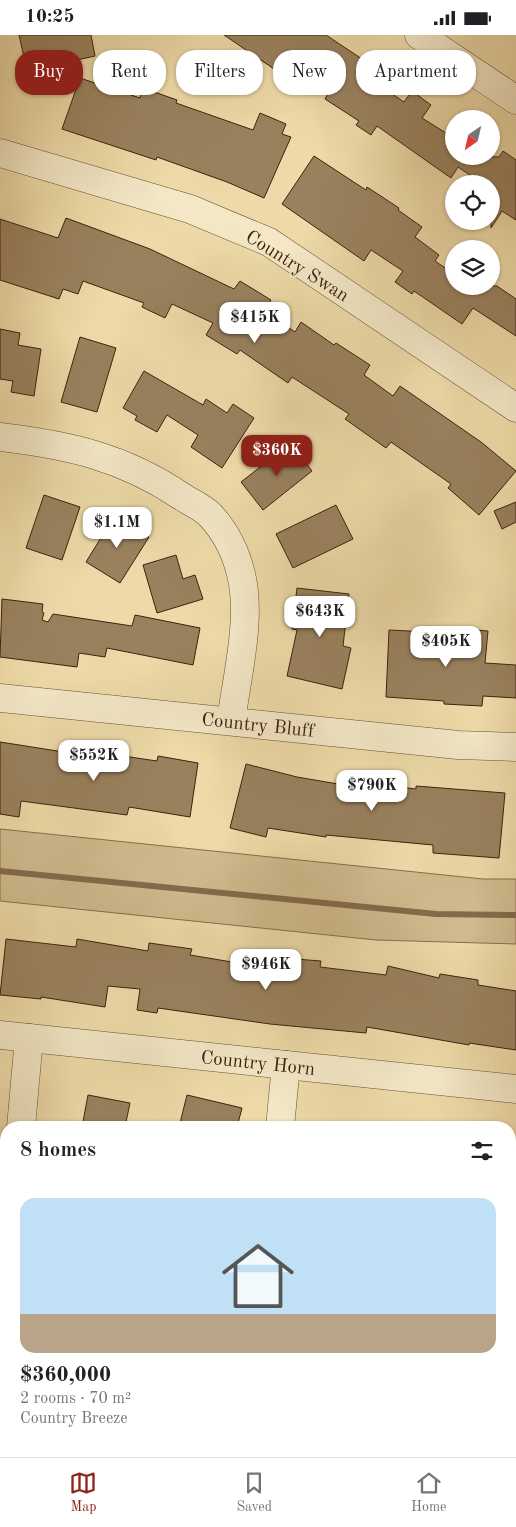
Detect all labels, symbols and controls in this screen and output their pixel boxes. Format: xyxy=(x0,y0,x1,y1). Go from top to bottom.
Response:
text: 10:25 xyxy=(25,8,74,27)
chip: Buy xyxy=(15,50,83,95)
chip: Rent xyxy=(93,50,166,95)
chip: Filters xyxy=(176,50,263,95)
chip: New xyxy=(273,50,346,95)
chip: Apartment xyxy=(356,50,476,95)
north arrow xyxy=(445,110,500,165)
map controls xyxy=(445,110,500,295)
button: locate xyxy=(445,175,500,230)
street label: Country Swan xyxy=(242,228,352,306)
button: layers xyxy=(445,240,500,295)
pin: $415K xyxy=(220,301,290,344)
text: $415K xyxy=(230,310,280,326)
pin: $360K xyxy=(242,435,312,477)
text: $360K xyxy=(252,443,302,459)
pin: $1.1M xyxy=(82,507,152,549)
text: $1.1M xyxy=(94,515,140,531)
pin: $643K xyxy=(285,595,355,638)
text: $643K xyxy=(295,604,345,620)
pin: $405K xyxy=(411,625,481,668)
text: $405K xyxy=(421,634,471,650)
street label: Country Bluff xyxy=(200,711,316,742)
pin: $552K xyxy=(59,739,129,782)
text: $552K xyxy=(69,748,119,764)
pin: $790K xyxy=(337,769,407,812)
text: $790K xyxy=(347,778,397,794)
pin: $946K xyxy=(231,949,301,991)
text: $946K xyxy=(241,957,291,973)
street label: Country Horn xyxy=(200,1049,316,1080)
icon: filters xyxy=(468,1137,496,1165)
text: 8 homes xyxy=(20,1140,96,1161)
icon: home xyxy=(213,1231,303,1321)
text: $360,000 xyxy=(20,1365,111,1386)
text: 2 rooms · 70 m² xyxy=(20,1391,131,1407)
text: Country Breeze xyxy=(20,1411,128,1427)
tab: Map xyxy=(69,1469,97,1516)
tab: Saved xyxy=(236,1469,272,1516)
tab: Home xyxy=(411,1469,447,1516)

